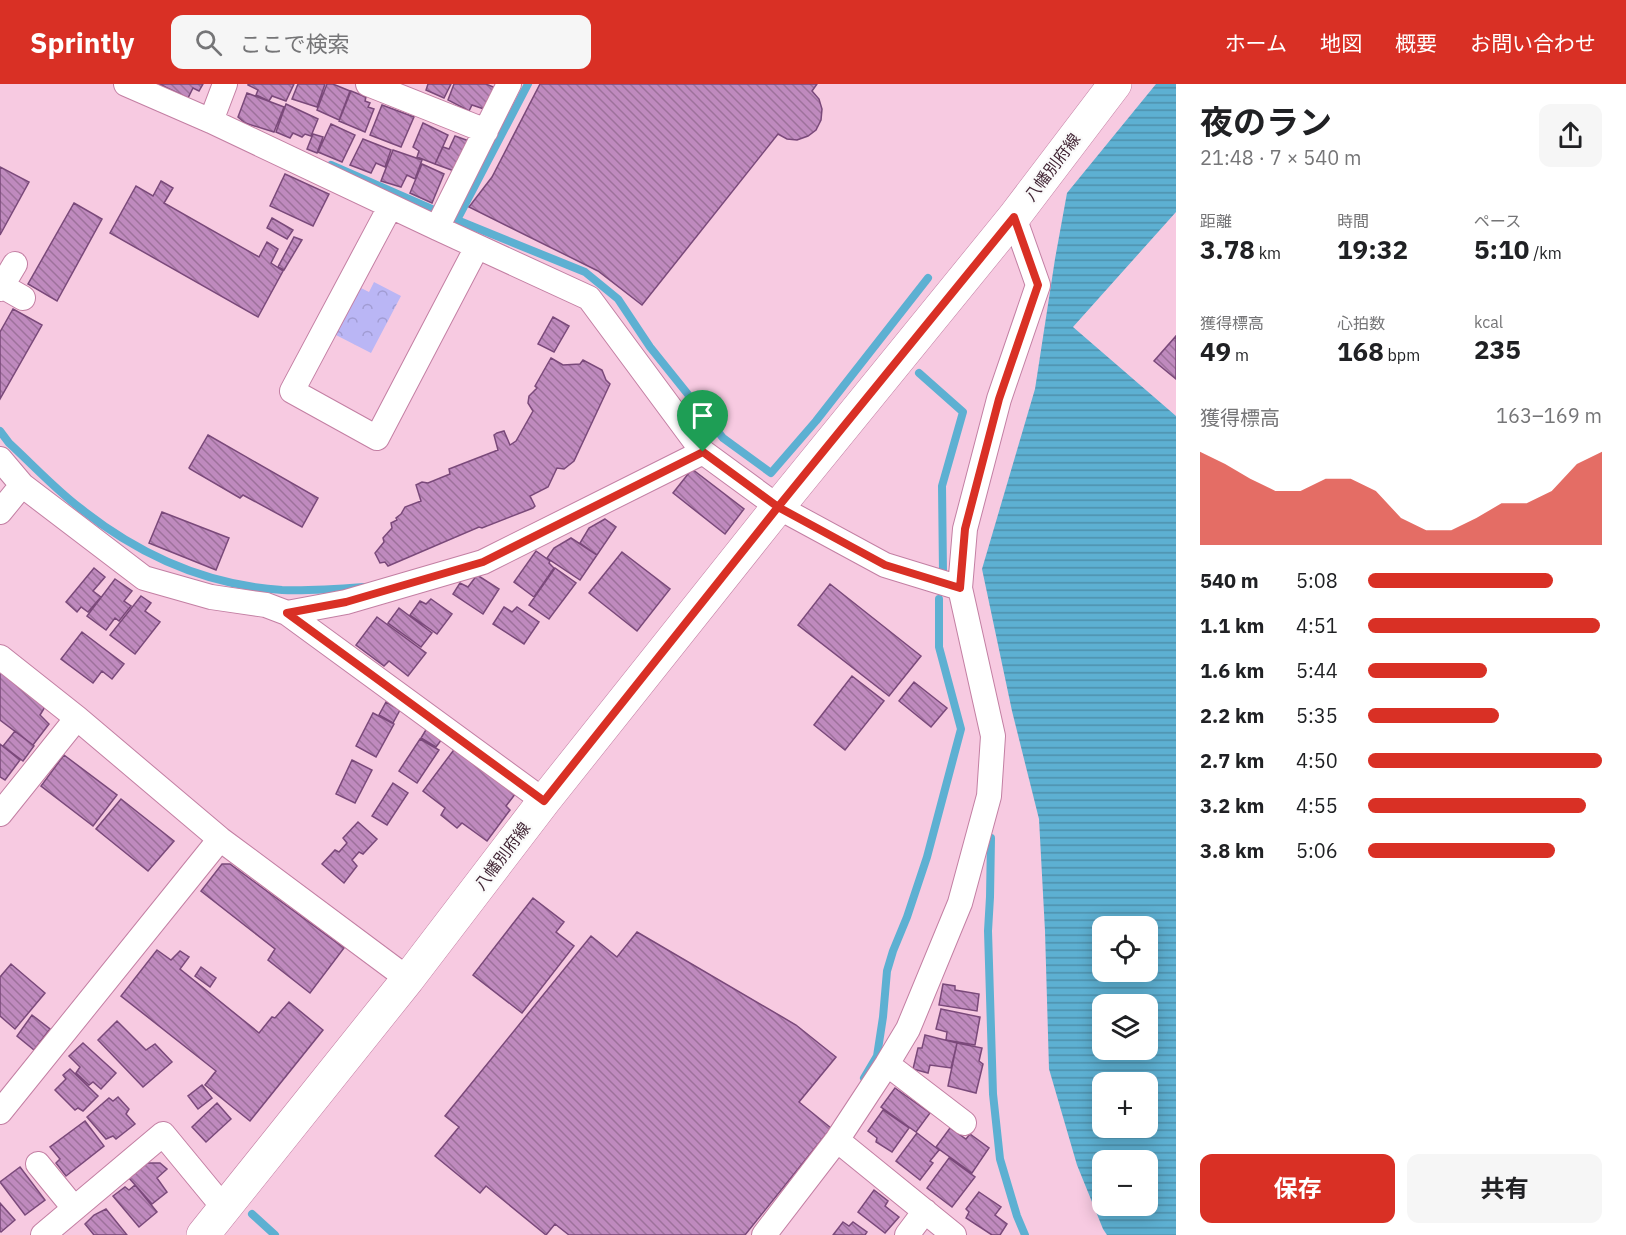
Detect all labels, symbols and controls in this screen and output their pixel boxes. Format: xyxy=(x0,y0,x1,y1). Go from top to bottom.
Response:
search box xyxy=(171,15,591,69)
text: Sprintly xyxy=(30,24,135,61)
icon: search xyxy=(192,26,225,59)
text: ここで検索 xyxy=(240,29,350,58)
text: ホーム xyxy=(1225,29,1287,57)
text: 地図 xyxy=(1320,29,1362,57)
text: 概要 xyxy=(1395,29,1437,57)
text: お問い合わせ xyxy=(1470,29,1596,57)
text: 夜のラン xyxy=(1200,100,1332,143)
button: share xyxy=(1539,104,1602,167)
street label: 八幡別府線 xyxy=(1020,129,1084,205)
text: 21:48 · 7 × 540 m xyxy=(1200,144,1361,171)
text: 距離 xyxy=(1200,211,1232,231)
text: 時間 xyxy=(1337,211,1369,231)
text: ペース xyxy=(1474,211,1521,231)
text: 3.78 xyxy=(1200,232,1255,266)
text: 19:32 xyxy=(1337,232,1408,266)
text: 5:10 xyxy=(1474,232,1529,266)
text: km xyxy=(1255,243,1281,263)
text: /km xyxy=(1529,243,1562,263)
text: kcal xyxy=(1474,312,1503,332)
text: 獲得標高 xyxy=(1200,313,1264,333)
text: 心拍数 xyxy=(1337,313,1385,333)
text: 235 xyxy=(1474,332,1521,366)
text: 49 xyxy=(1200,334,1231,368)
text: 168 xyxy=(1337,334,1384,368)
text: m xyxy=(1231,345,1249,365)
text: bpm xyxy=(1384,345,1420,365)
pin xyxy=(677,390,728,452)
icon: arrive xyxy=(686,399,719,432)
text: 163–169 m xyxy=(1496,402,1602,429)
text: 獲得標高 xyxy=(1200,404,1280,431)
text: 540 m xyxy=(1200,567,1259,594)
text: 5:08 xyxy=(1296,567,1338,594)
text: 1.1 km xyxy=(1200,612,1264,639)
text: 4:51 xyxy=(1296,612,1338,639)
text: 1.6 km xyxy=(1200,657,1264,684)
text: 5:44 xyxy=(1296,657,1338,684)
text: 2.2 km xyxy=(1200,702,1264,729)
text: 5:35 xyxy=(1296,702,1338,729)
text: 2.7 km xyxy=(1200,747,1264,774)
text: 4:50 xyxy=(1296,747,1338,774)
text: 3.2 km xyxy=(1200,792,1264,819)
text: 4:55 xyxy=(1296,792,1338,819)
street label: 八幡別府線 xyxy=(470,818,534,894)
text: 3.8 km xyxy=(1200,837,1264,864)
text: 5:06 xyxy=(1296,837,1338,864)
map controls xyxy=(1092,916,1158,1216)
button: locate xyxy=(1092,916,1158,982)
button: layers xyxy=(1092,994,1158,1060)
button: + xyxy=(1092,1072,1158,1138)
button: − xyxy=(1092,1150,1158,1216)
button: 保存 xyxy=(1200,1154,1395,1223)
button: 共有 xyxy=(1407,1154,1602,1223)

